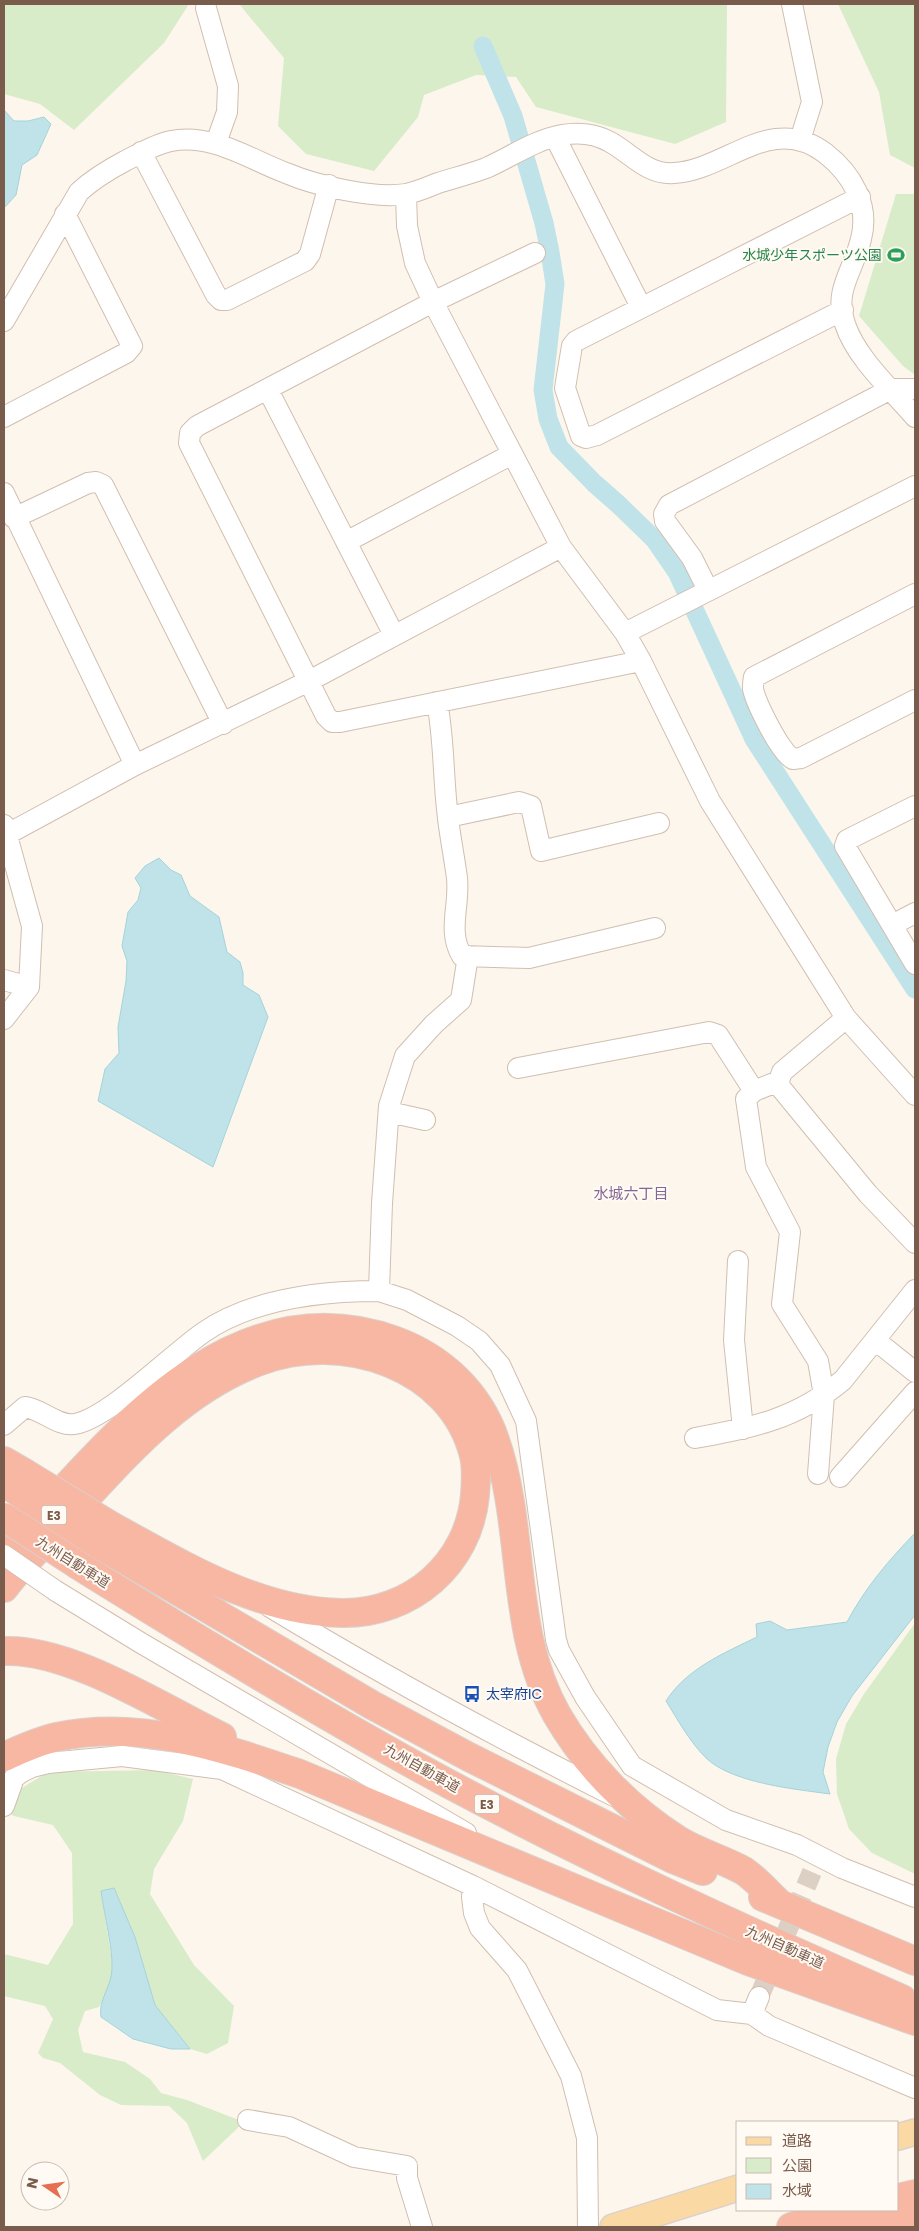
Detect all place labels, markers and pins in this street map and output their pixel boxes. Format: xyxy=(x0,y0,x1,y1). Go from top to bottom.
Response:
place label: 水城少年スポーツ公園 xyxy=(742,245,882,265)
sports icon: 水城少年スポーツ公園 xyxy=(886,245,906,265)
bus stop icon: 太宰府IC xyxy=(462,1684,482,1704)
place label: 太宰府IC xyxy=(486,1684,542,1704)

